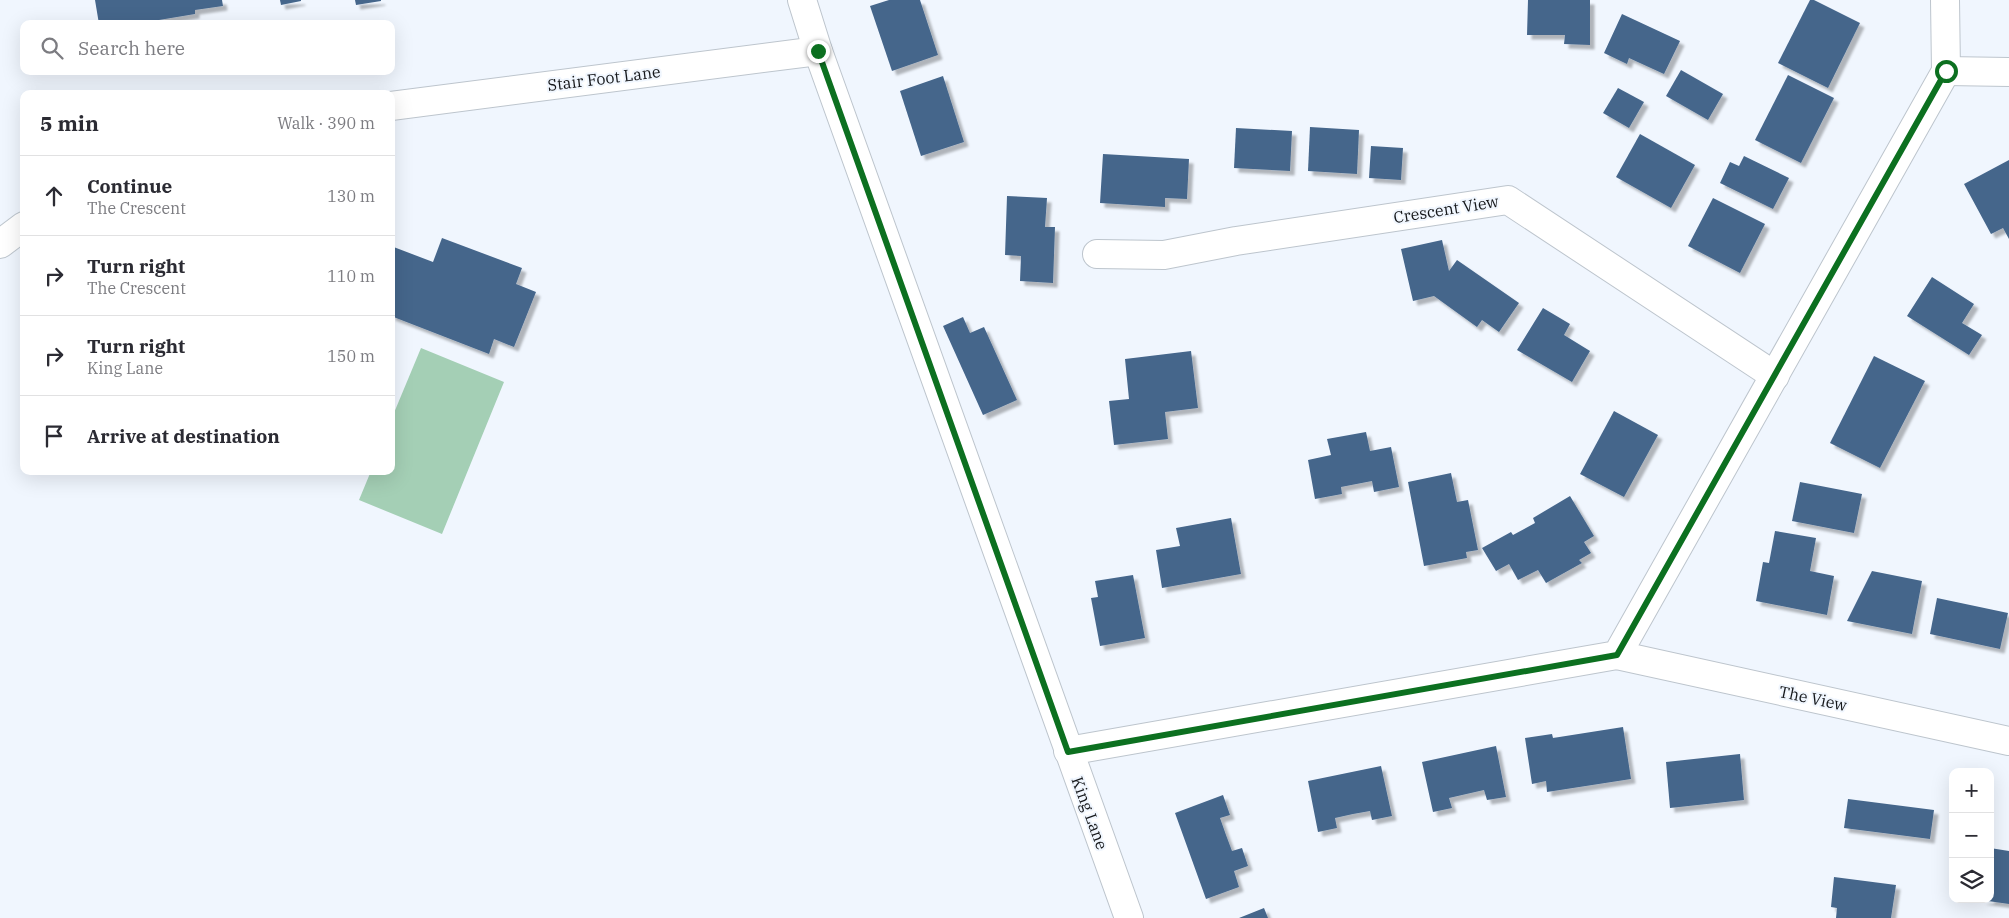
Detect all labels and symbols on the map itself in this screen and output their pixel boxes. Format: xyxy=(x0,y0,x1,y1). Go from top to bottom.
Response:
route end xyxy=(807,40,830,63)
route start xyxy=(1935,60,1958,83)
street label: Stair Foot Lane xyxy=(546,61,662,95)
street label: Crescent View xyxy=(1392,191,1501,227)
street label: The View xyxy=(1777,681,1849,715)
street label: King Lane xyxy=(1068,774,1112,852)

